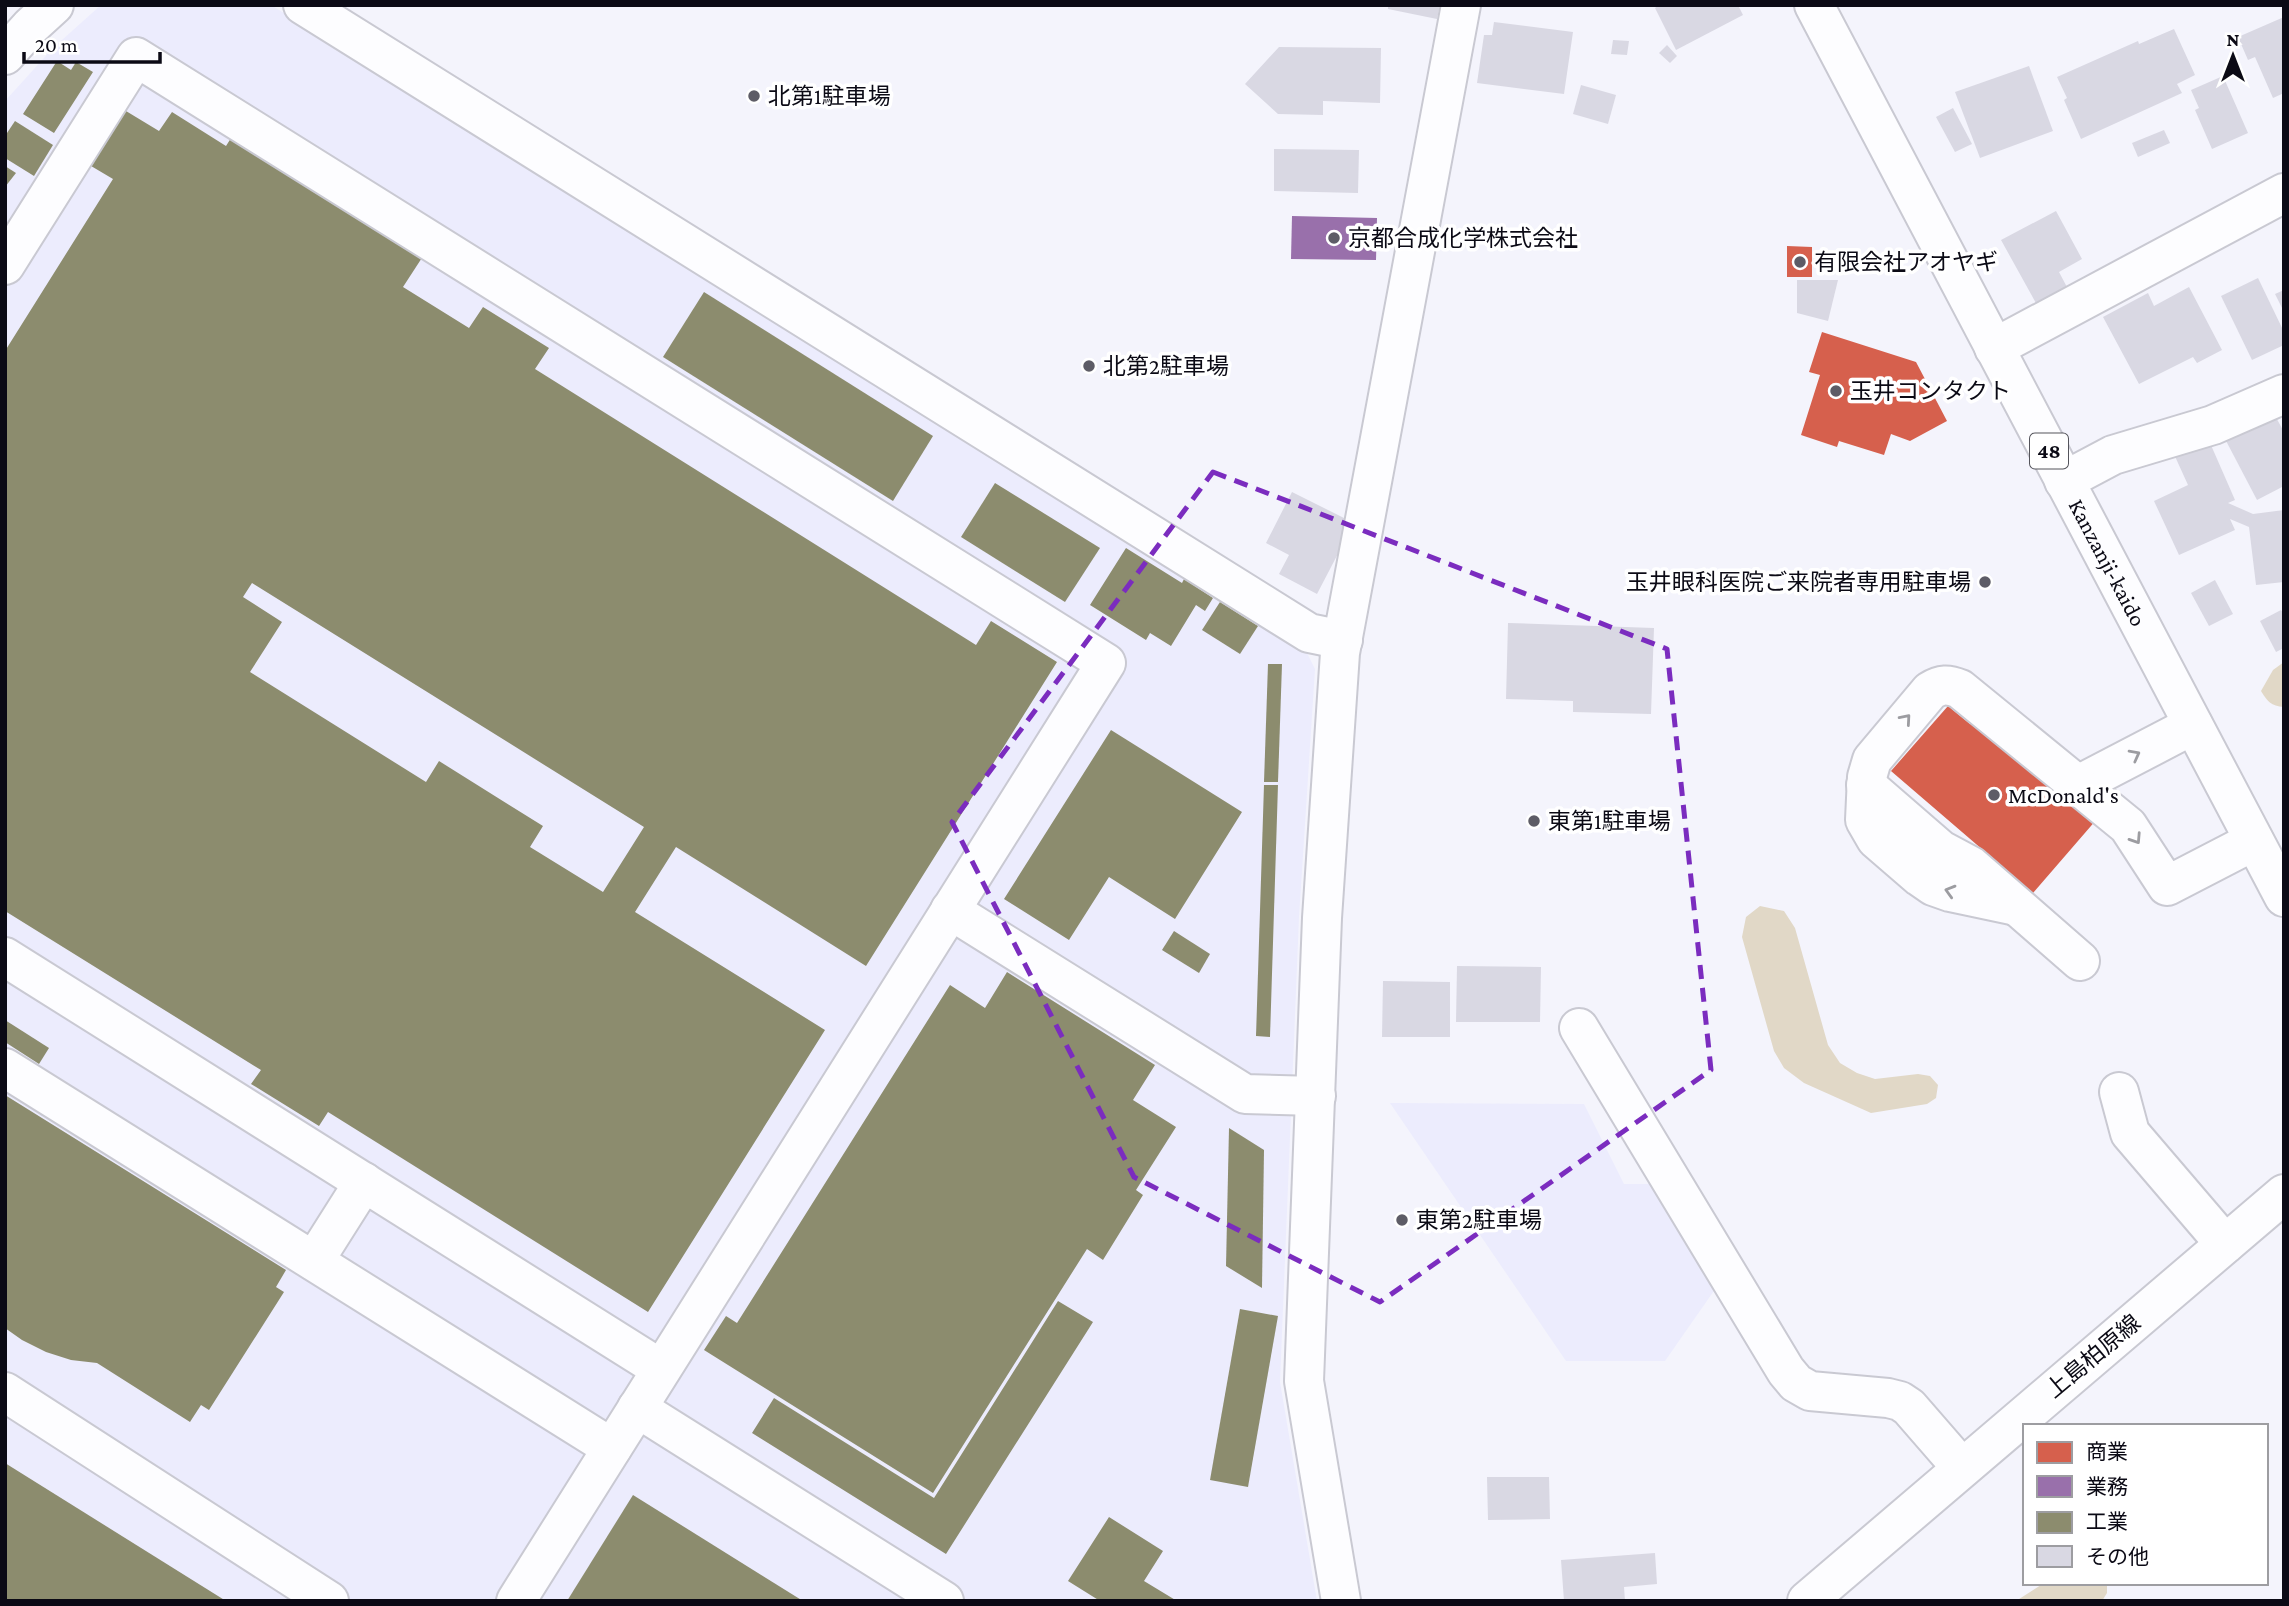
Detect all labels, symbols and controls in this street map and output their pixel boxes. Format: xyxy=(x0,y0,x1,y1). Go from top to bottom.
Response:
scale bar xyxy=(24,21,161,65)
north arrow xyxy=(2198,21,2268,91)
text: N xyxy=(2227,29,2240,50)
text: 20 m xyxy=(35,33,78,57)
place label: 北第1駐車場 xyxy=(768,83,891,109)
marker: 北第1駐車場 xyxy=(746,88,762,104)
place label: 京都合成化学株式会社 xyxy=(1348,225,1578,251)
marker: 京都合成化学株式会社 xyxy=(1326,230,1342,246)
place label: 有限会社アオヤギ xyxy=(1814,249,1998,275)
marker: 有限会社アオヤギ xyxy=(1792,254,1808,270)
place label: 北第2駐車場 xyxy=(1103,353,1229,379)
marker: 北第2駐車場 xyxy=(1081,358,1097,374)
place label: 玉井コンタクト xyxy=(1850,378,2011,404)
marker: 玉井コンタクト xyxy=(1828,383,1844,399)
road number: 48 xyxy=(2030,434,2068,468)
street label: Kanzanji-kaido xyxy=(2064,494,2152,630)
place label: 玉井眼科医院ご来院者専用駐車場 xyxy=(1626,569,1971,595)
marker: 玉井眼科医院ご来院者専用駐車場 xyxy=(1977,574,1993,590)
one-way arrow xyxy=(1898,715,1910,728)
one-way arrow xyxy=(2128,750,2141,764)
place label: McDonald's xyxy=(2008,782,2119,808)
marker: McDonald's xyxy=(1986,787,2002,803)
place label: 東第1駐車場 xyxy=(1548,808,1671,834)
marker: 東第1駐車場 xyxy=(1526,813,1542,829)
one-way arrow xyxy=(2127,831,2140,844)
one-way arrow xyxy=(1944,884,1956,899)
place label: 東第2駐車場 xyxy=(1416,1207,1542,1233)
marker: 東第2駐車場 xyxy=(1394,1212,1410,1228)
street label: 上島柏原線 xyxy=(2041,1309,2145,1403)
legend xyxy=(2023,1424,2268,1585)
text: 商業 xyxy=(2086,1440,2128,1464)
text: 業務 xyxy=(2086,1475,2128,1499)
text: 工業 xyxy=(2086,1510,2128,1534)
text: その他 xyxy=(2086,1545,2149,1569)

